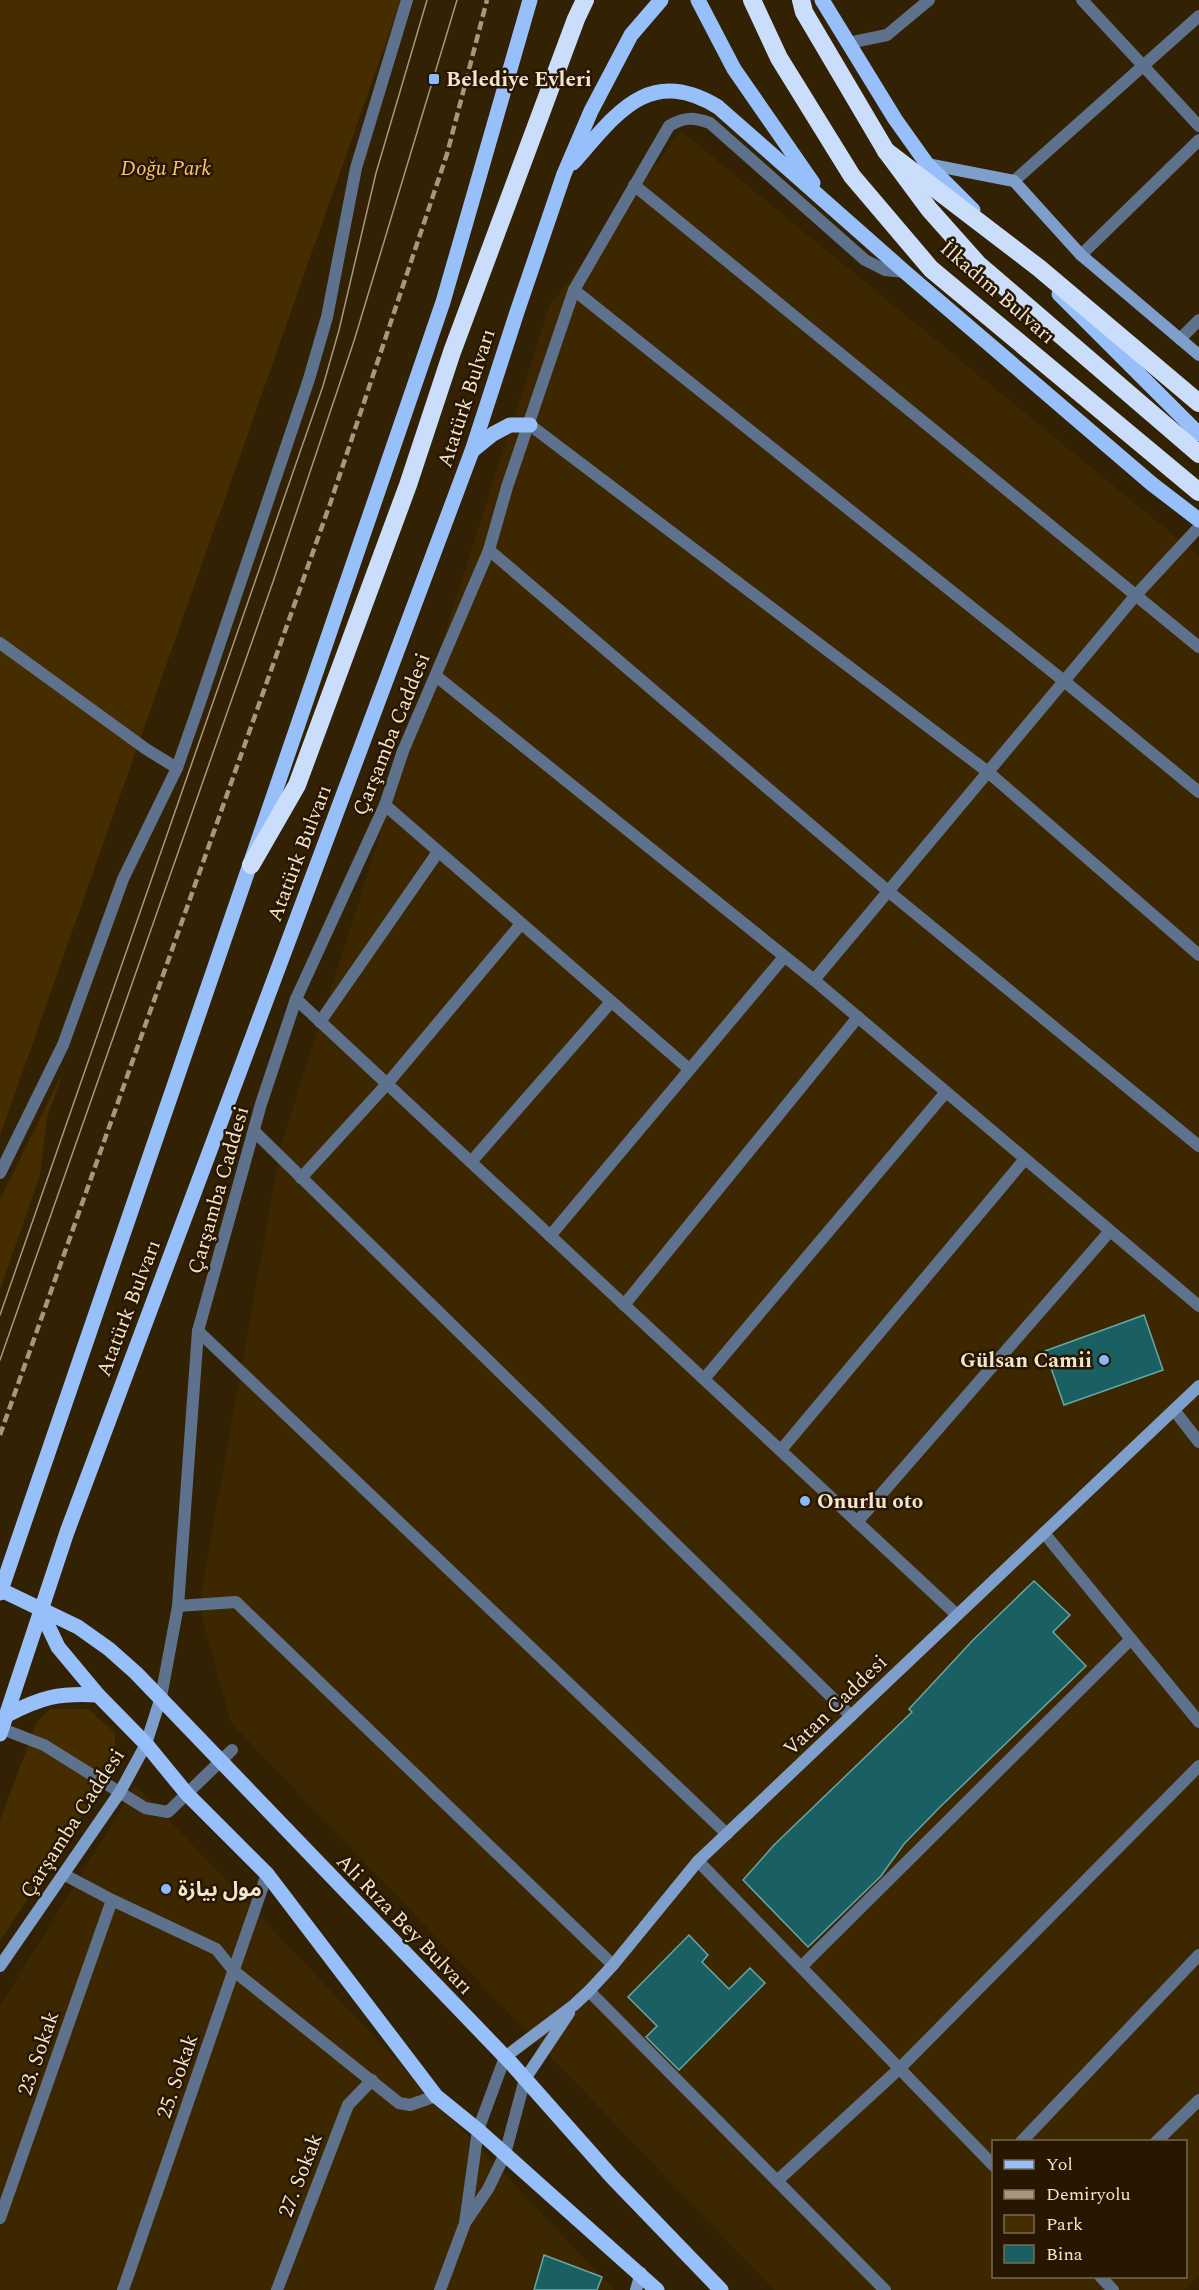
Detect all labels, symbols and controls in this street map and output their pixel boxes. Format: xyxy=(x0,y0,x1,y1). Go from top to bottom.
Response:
place label: Belediye Evleri xyxy=(446,64,592,96)
marker: Belediye Evleri xyxy=(427,72,441,86)
park label: Doğu Park xyxy=(121,153,212,185)
street label: İlkadım Bulvarı xyxy=(932,233,1062,352)
street label: Atatürk Bulvarı xyxy=(429,325,504,472)
street label: Çarşamba Caddesi xyxy=(345,648,439,821)
street label: Atatürk Bulvarı xyxy=(259,780,341,926)
street label: Çarşamba Caddesi xyxy=(180,1103,258,1278)
street label: Atatürk Bulvarı xyxy=(88,1235,170,1381)
place label: Gülsan Camii xyxy=(960,1345,1092,1377)
marker: Gülsan Camii xyxy=(1097,1353,1111,1367)
place label: Onurlu oto xyxy=(817,1486,923,1518)
marker: Onurlu oto xyxy=(798,1494,812,1508)
street label: Vatan Caddesi xyxy=(776,1647,895,1764)
street label: Çarşamba Caddesi xyxy=(12,1742,133,1905)
street label: Ali Rıza Bey Bulvarı xyxy=(328,1847,480,2003)
place label: مول بيازة xyxy=(178,1874,262,1906)
marker: مول بيازة xyxy=(159,1882,173,1896)
street label: 23. Sokak xyxy=(10,2006,68,2100)
street label: 25. Sokak xyxy=(149,2029,207,2123)
street label: 27. Sokak xyxy=(270,2128,332,2222)
legend xyxy=(992,2140,1187,2278)
text: Yol xyxy=(1046,2151,1073,2178)
text: Demiryolu xyxy=(1046,2181,1131,2208)
text: Park xyxy=(1046,2211,1083,2238)
text: Bina xyxy=(1046,2241,1083,2268)

